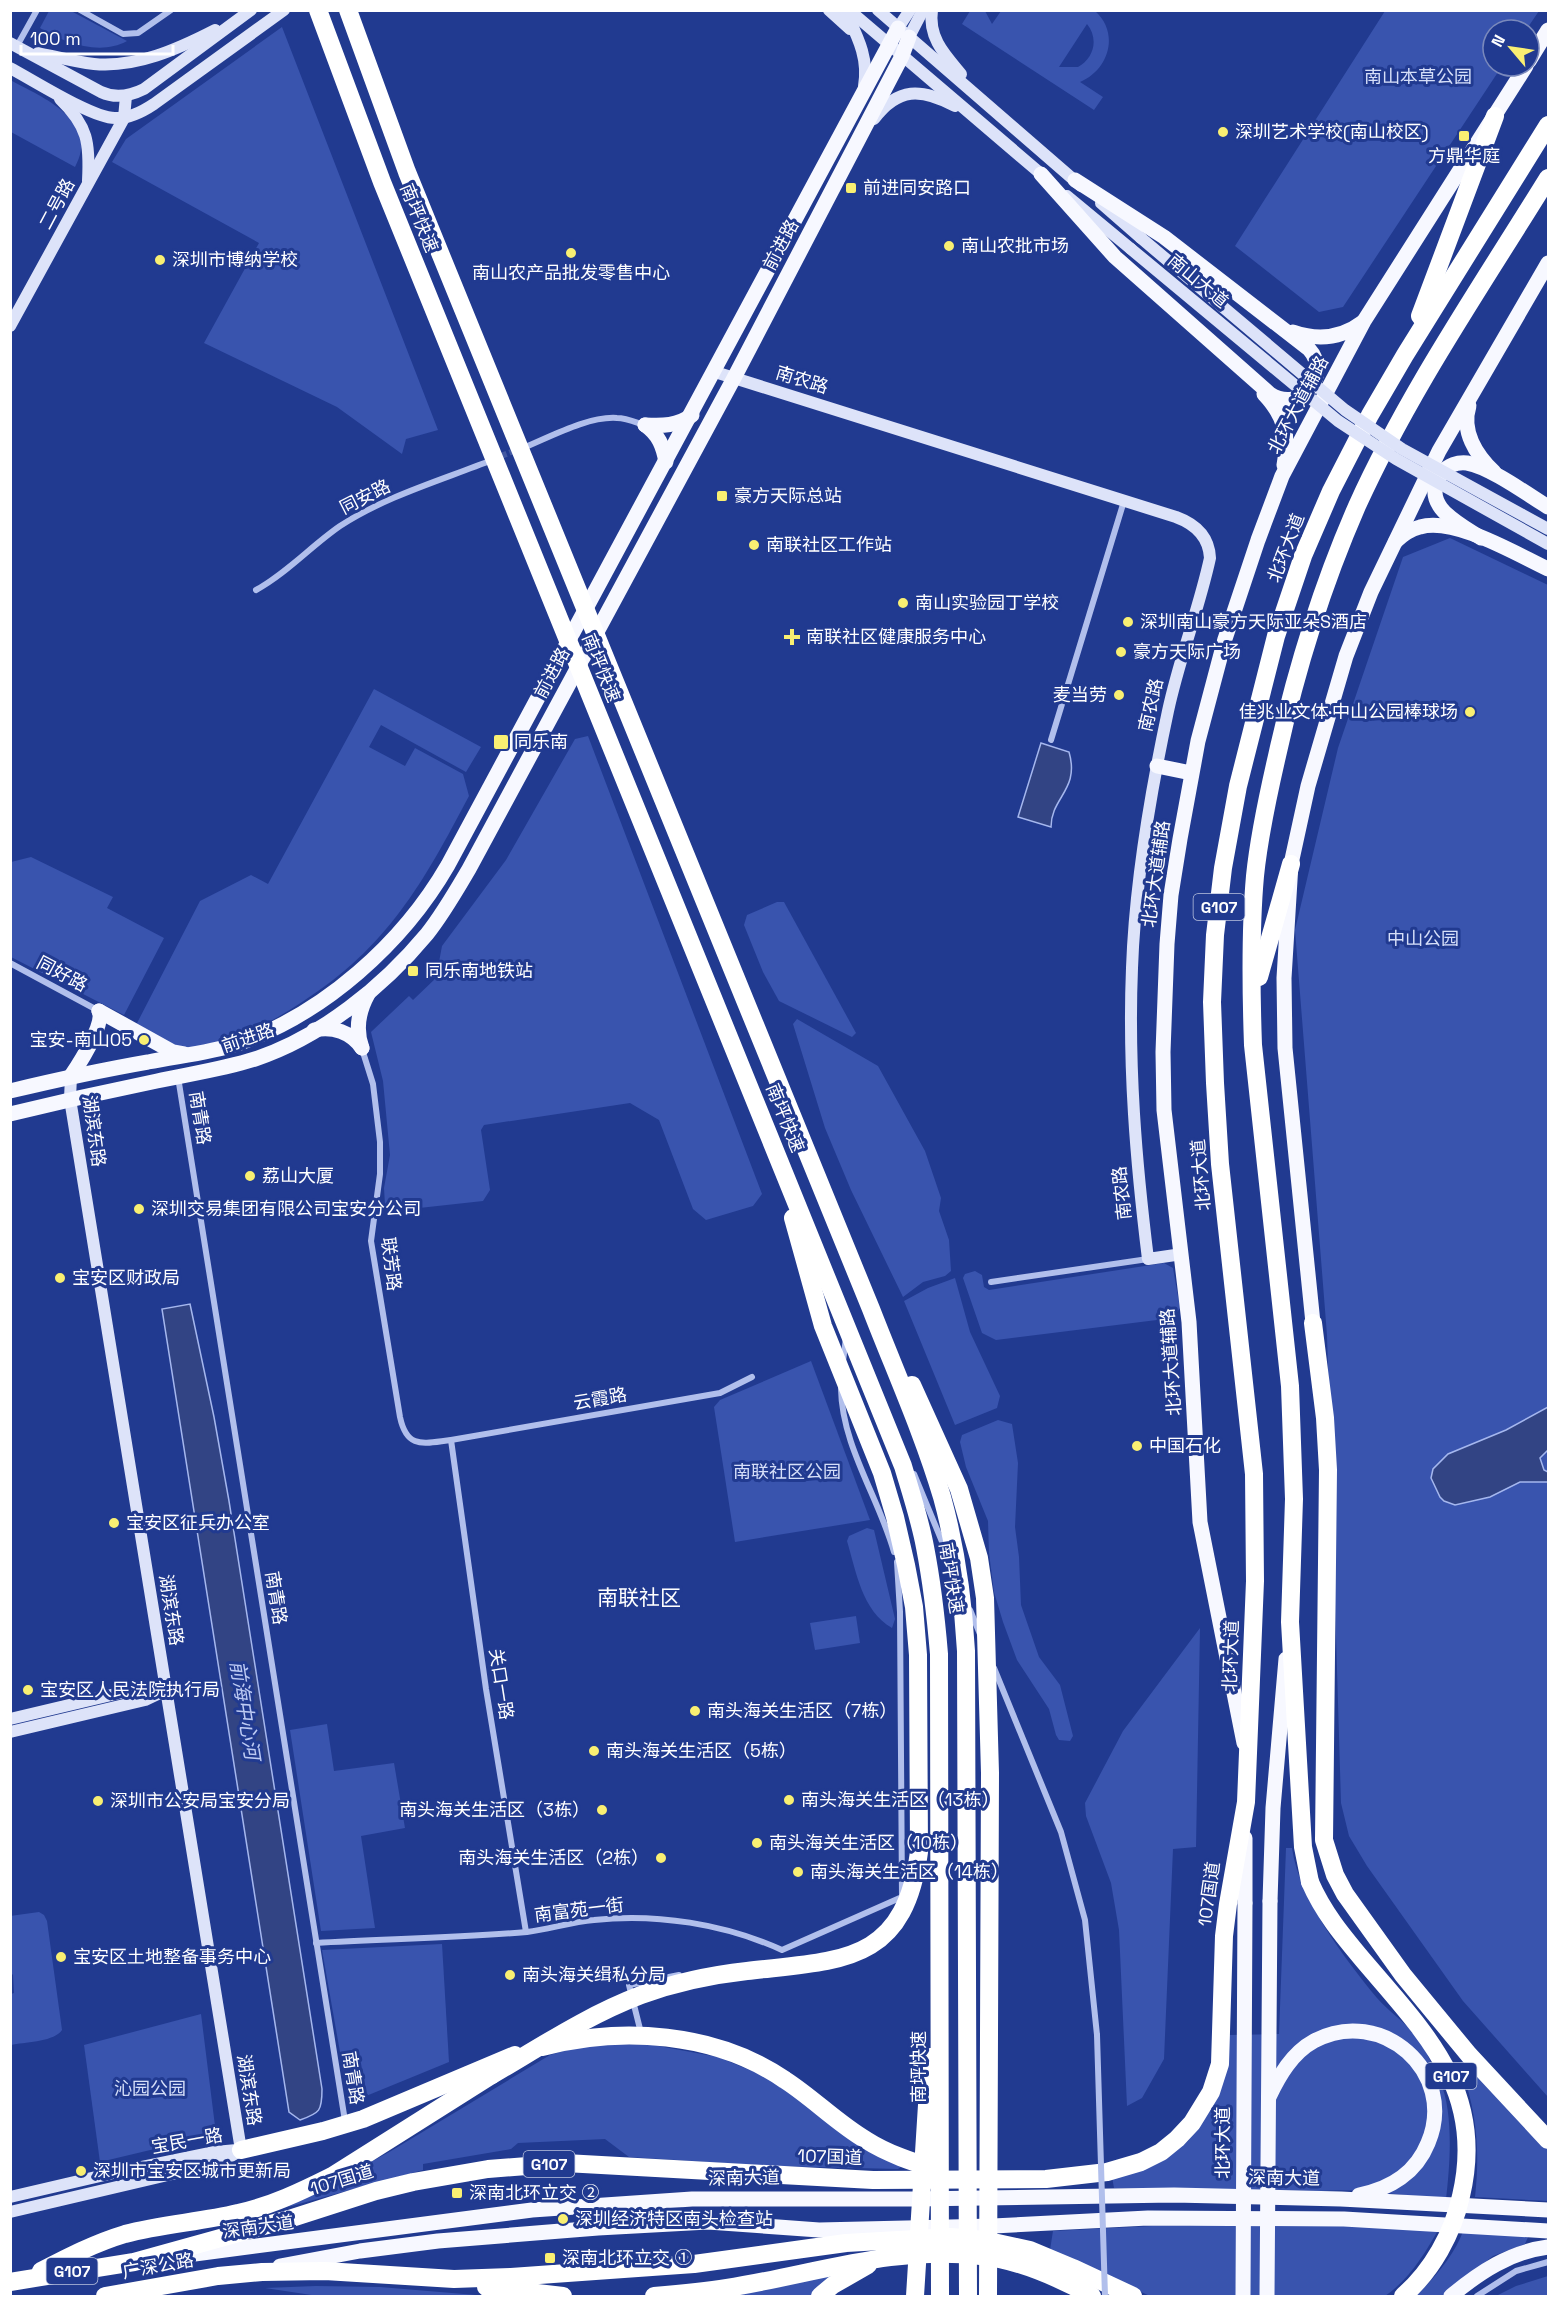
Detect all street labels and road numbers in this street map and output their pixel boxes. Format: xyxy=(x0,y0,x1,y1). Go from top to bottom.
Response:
street label: 二号路 xyxy=(34,175,79,233)
street label: 南坪快速 xyxy=(395,180,444,255)
street label: 前进路 xyxy=(758,216,803,274)
street label: 南山大道 xyxy=(1163,249,1233,313)
street label: 北环大道辅路 xyxy=(1262,352,1333,458)
street label: 南农路 xyxy=(773,361,831,398)
street label: 同安路 xyxy=(335,474,394,519)
street label: 北环大道 xyxy=(1262,510,1309,586)
street label: 南坪快速 xyxy=(577,630,626,705)
street label: 前进路 xyxy=(529,644,574,702)
street label: 南农路 xyxy=(1133,676,1168,734)
street label: 北环大道辅路 xyxy=(1137,819,1174,929)
road number: G107 xyxy=(1194,894,1244,920)
street label: 同好路 xyxy=(33,951,91,996)
street label: 前进路 xyxy=(219,1018,277,1057)
street label: 南坪快速 xyxy=(761,1080,810,1155)
street label: 南青路 xyxy=(185,1089,216,1146)
street label: 湖滨东路 xyxy=(78,1094,111,1168)
street label: 北环大道 xyxy=(1186,1138,1215,1212)
street label: 南农路 xyxy=(1107,1165,1136,1221)
street label: 联芳路 xyxy=(377,1236,406,1292)
street label: 北环大道辅路 xyxy=(1155,1307,1186,1417)
street label: 云霞路 xyxy=(571,1382,628,1415)
street label: 南坪快速 xyxy=(935,1541,968,1615)
street label: 南青路 xyxy=(261,1569,292,1626)
street label: 湖滨东路 xyxy=(155,1573,188,1647)
street label: 北环大道 xyxy=(1218,1620,1243,1692)
street label: 关口一路 xyxy=(485,1647,518,1721)
street label: 107国道 xyxy=(1193,1860,1224,1928)
street label: 南富苑一街 xyxy=(533,1893,625,1926)
street label: 南坪快速 xyxy=(907,2031,930,2103)
street label: 南青路 xyxy=(338,2049,369,2106)
street label: 湖滨东路 xyxy=(233,2053,266,2127)
road number: G107 xyxy=(1426,2063,1476,2089)
street label: 北环大道 xyxy=(1211,2107,1234,2179)
street label: 宝民一路 xyxy=(149,2123,224,2158)
street label: 107国道 xyxy=(797,2144,863,2169)
road number: G107 xyxy=(524,2151,574,2177)
street label: 107国道 xyxy=(307,2159,376,2200)
street label: 深南大道 xyxy=(708,2165,780,2190)
street label: 深南大道 xyxy=(1248,2165,1320,2190)
street label: 深南大道 xyxy=(221,2210,295,2243)
street label: 广深公路 xyxy=(120,2248,195,2283)
road number: G107 xyxy=(46,2258,98,2284)

